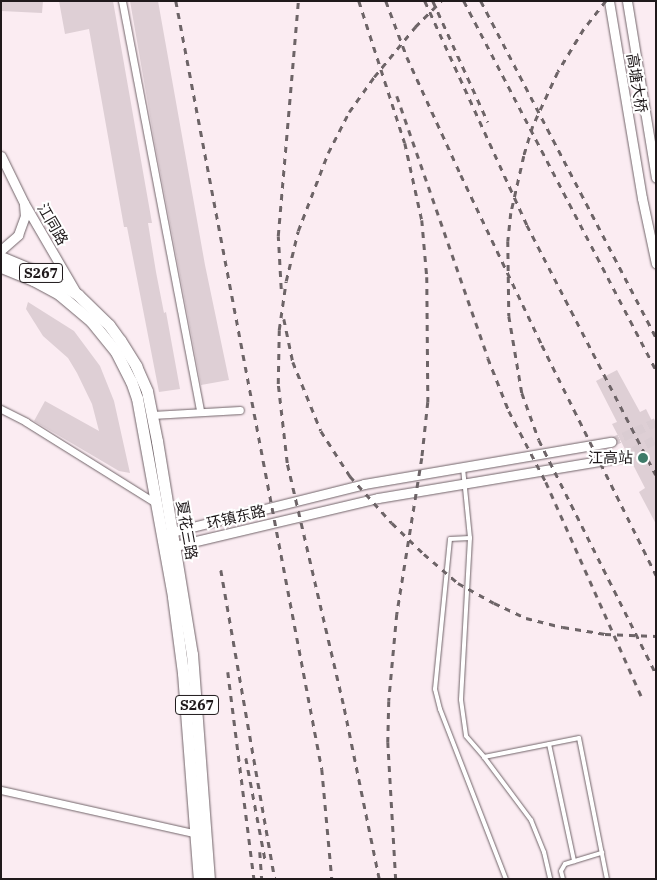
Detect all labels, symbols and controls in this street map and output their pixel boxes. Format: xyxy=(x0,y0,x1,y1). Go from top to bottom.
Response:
street label: 高塘大桥 xyxy=(623,52,651,114)
street label: 江同路 xyxy=(34,200,72,248)
road number: S267 xyxy=(18,262,64,284)
place label: 江高站 xyxy=(588,449,633,467)
marker: 江高站 xyxy=(637,452,649,464)
street label: 夏花三路 xyxy=(173,499,201,561)
street label: 环镇东路 xyxy=(205,501,267,533)
road number: S267 xyxy=(174,694,220,716)

